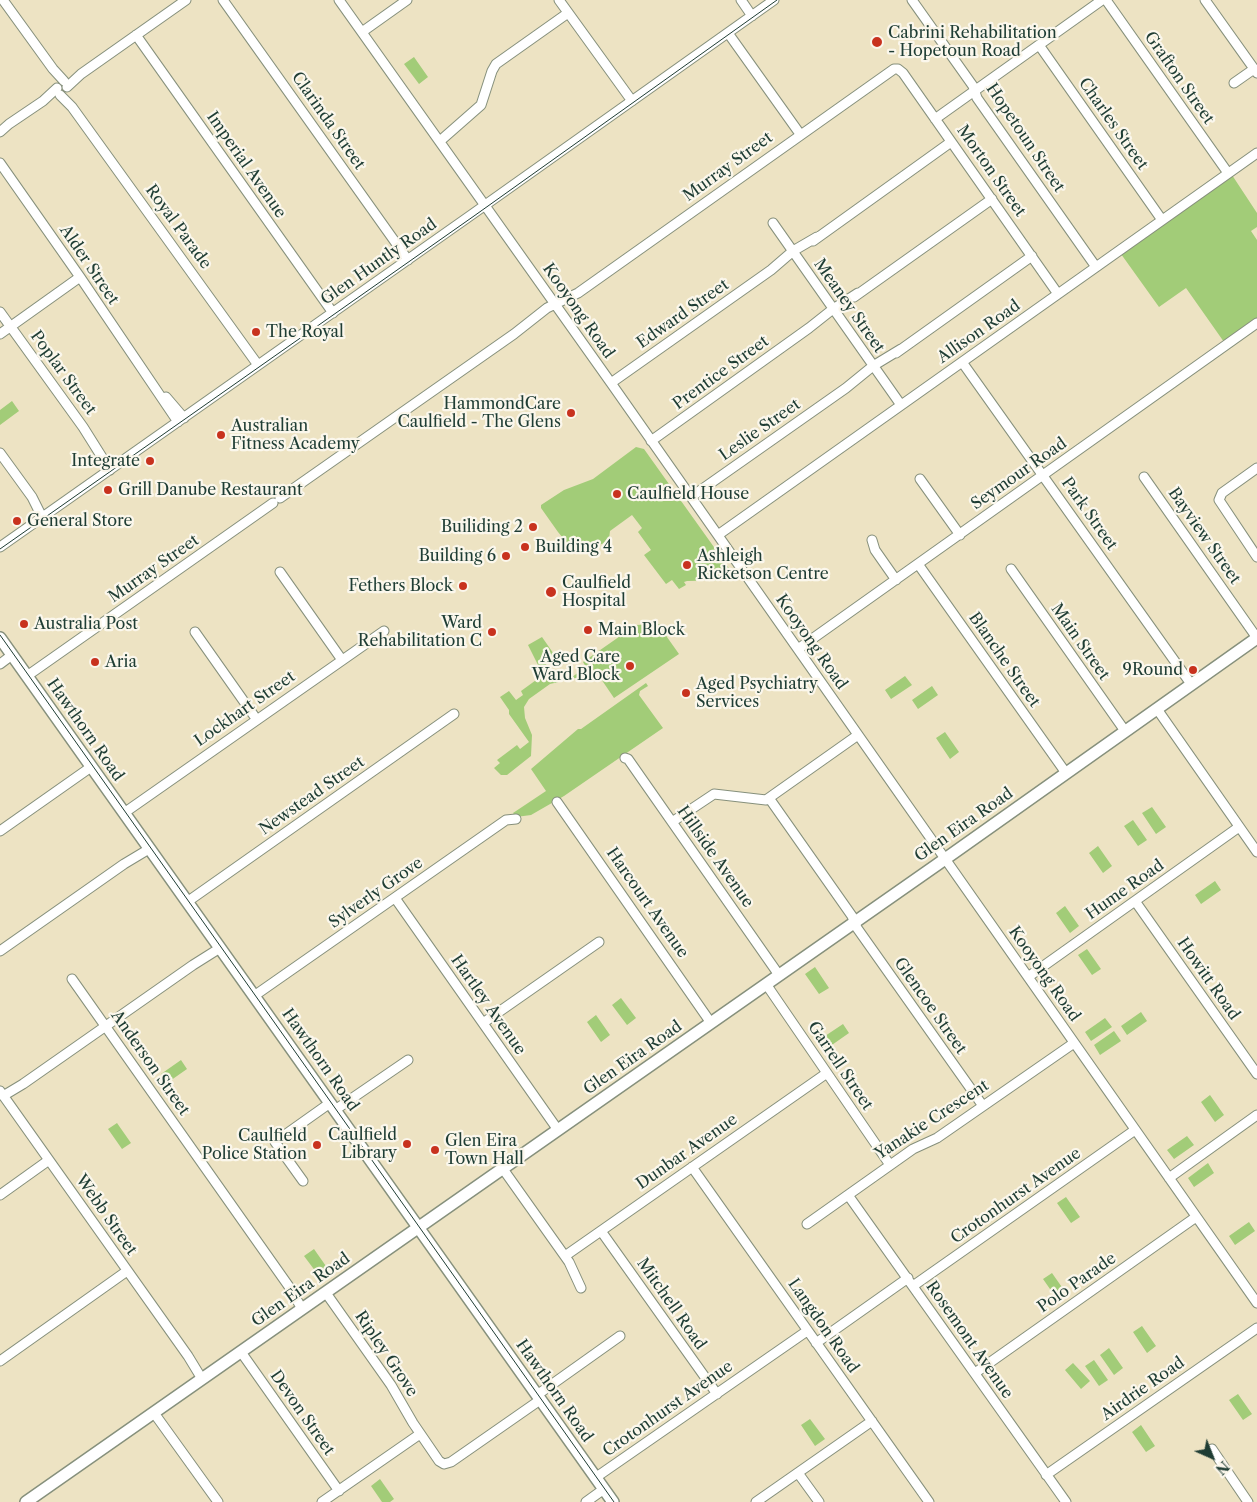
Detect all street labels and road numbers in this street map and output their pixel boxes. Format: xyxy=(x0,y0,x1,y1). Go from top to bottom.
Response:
street label: Grafton Street xyxy=(1140,28,1218,128)
street label: Clarinda Street xyxy=(287,68,369,174)
street label: Charles Street xyxy=(1074,74,1152,174)
street label: Hopetoun Street xyxy=(982,80,1068,196)
street label: Imperial Avenue xyxy=(202,108,290,222)
street label: Morton Street xyxy=(952,122,1030,220)
street label: Murray Street xyxy=(680,128,776,206)
street label: Royal Parade xyxy=(141,181,215,273)
street label: Glen Huntly Road xyxy=(317,215,441,309)
street label: Alder Street xyxy=(55,222,123,308)
street label: Meaney Street xyxy=(809,255,889,357)
street label: Kooyong Road xyxy=(538,260,618,362)
street label: Edward Street xyxy=(633,275,733,353)
street label: Allison Road xyxy=(934,296,1024,368)
street label: Poplar Street xyxy=(26,327,100,419)
street label: Prentice Street xyxy=(669,332,773,414)
street label: Leslie Street xyxy=(716,395,804,465)
street label: Seymour Road xyxy=(968,434,1070,514)
street label: Park Street xyxy=(1057,474,1121,554)
street label: Bayview Street xyxy=(1164,484,1244,588)
street label: Murray Street xyxy=(105,531,203,607)
street label: Kooyong Road xyxy=(771,591,851,693)
street label: Main Street xyxy=(1047,600,1113,684)
street label: Blanche Street xyxy=(964,609,1044,711)
street label: Lockhart Street xyxy=(191,667,299,751)
street label: Hawthorn Road xyxy=(42,675,128,785)
street label: Newstead Street xyxy=(256,753,368,839)
street label: Glen Eira Road xyxy=(911,784,1017,866)
street label: Hillside Avenue xyxy=(673,802,757,912)
street label: Harcourt Avenue xyxy=(602,844,692,962)
street label: Sylverly Grove xyxy=(325,853,427,933)
street label: Hume Road xyxy=(1082,856,1168,924)
street label: Kooyong Road xyxy=(1004,923,1084,1025)
street label: Howitt Road xyxy=(1173,934,1243,1024)
street label: Hartley Avenue xyxy=(446,951,530,1059)
street label: Glencoe Street xyxy=(890,954,970,1058)
street label: Hawthorn Road xyxy=(277,1005,363,1115)
street label: Anderson Street xyxy=(107,1007,193,1119)
street label: Glen Eira Road xyxy=(580,1017,686,1099)
street label: Garrell Street xyxy=(803,1018,877,1114)
street label: Yanakie Crescent xyxy=(871,1076,993,1164)
street label: Dunbar Avenue xyxy=(633,1110,741,1194)
street label: Crotonhurst Avenue xyxy=(947,1144,1085,1248)
street label: Webb Street xyxy=(71,1171,141,1259)
street label: Glen Eira Road xyxy=(248,1249,354,1331)
street label: Polo Parade xyxy=(1034,1249,1120,1317)
street label: Mitchell Road xyxy=(632,1255,710,1353)
street label: Langdon Road xyxy=(783,1275,863,1377)
street label: Rosemont Avenue xyxy=(921,1278,1017,1402)
street label: Ripley Grove xyxy=(350,1308,422,1400)
street label: Hawthorn Road xyxy=(511,1336,597,1446)
street label: Airdrie Road xyxy=(1098,1353,1188,1425)
street label: Crotonhurst Avenue xyxy=(599,1357,737,1461)
street label: Devon Street xyxy=(266,1367,338,1459)

